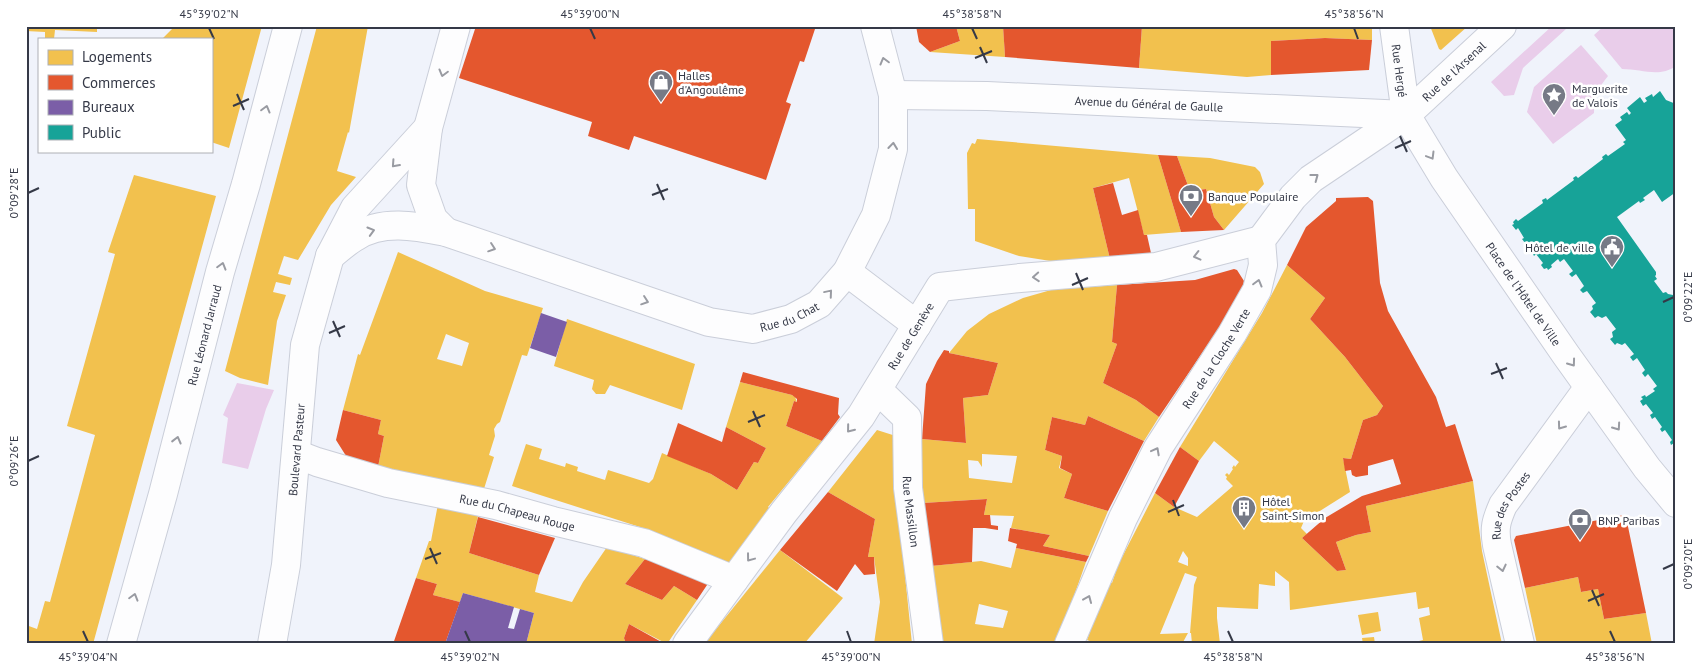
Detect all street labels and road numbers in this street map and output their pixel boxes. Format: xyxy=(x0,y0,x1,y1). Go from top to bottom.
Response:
street label: Rue de l'Arsenal xyxy=(1418,37,1489,104)
street label: Rue Hergé xyxy=(1389,43,1411,98)
street label: Avenue du Général de Gaulle xyxy=(1074,92,1223,114)
street label: Place de l'Hôtel de Ville xyxy=(1483,239,1565,348)
street label: Rue Léonard Jarraud xyxy=(184,283,224,387)
street label: Rue du Chat xyxy=(758,298,821,334)
street label: Rue de Genève xyxy=(884,299,936,372)
street label: Rue de la Cloche Verte xyxy=(1178,305,1253,411)
street label: Boulevard Pasteur xyxy=(284,403,307,497)
street label: Rue des Postes xyxy=(1488,468,1533,541)
street label: Rue Massillon xyxy=(900,476,923,548)
street label: Rue du Chapeau Rouge xyxy=(458,490,577,534)

